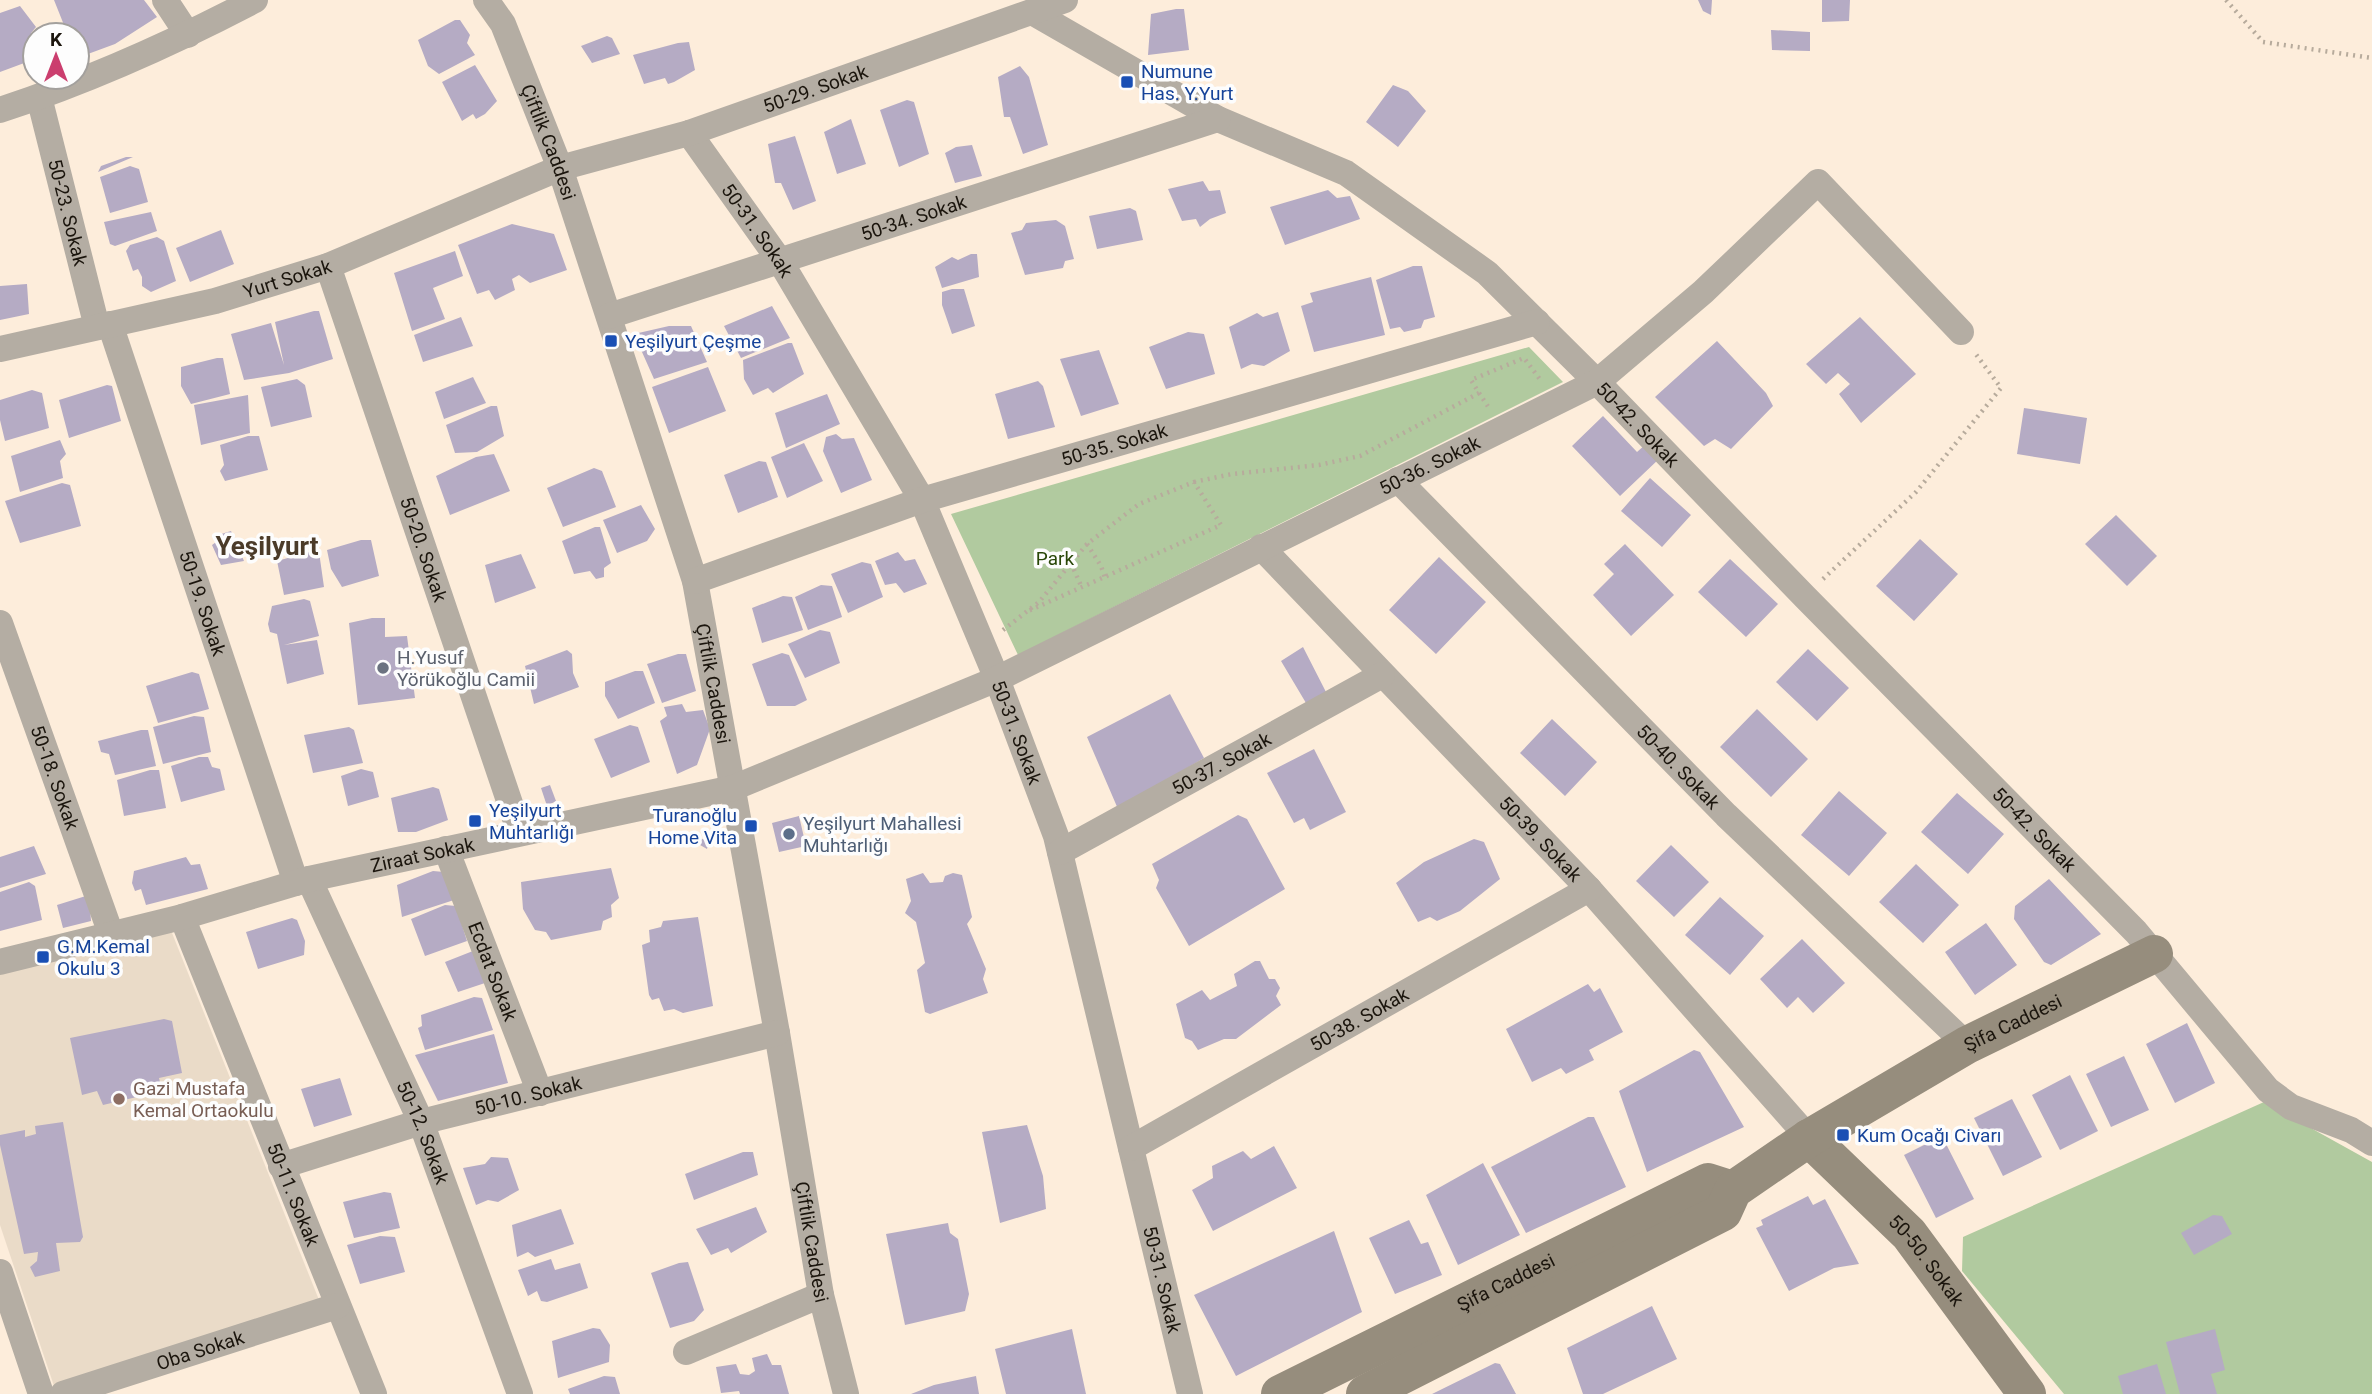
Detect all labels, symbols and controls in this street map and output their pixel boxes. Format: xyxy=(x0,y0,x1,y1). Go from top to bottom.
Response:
north arrow xyxy=(21,21,91,91)
text: K xyxy=(50,28,63,51)
street label: 50-29. Sokak xyxy=(760,60,871,118)
place label: Numune Has. Y.Yurt xyxy=(1141,60,1234,105)
marker: Numune Has. Y.Yurt xyxy=(1119,74,1135,90)
street label: Çiftlik Caddesi xyxy=(516,81,581,203)
street label: 50-23. Sokak xyxy=(43,157,92,269)
street label: 50-31. Sokak xyxy=(716,179,798,282)
street label: 50-34. Sokak xyxy=(858,190,970,246)
street label: Yurt Sokak xyxy=(241,255,335,304)
place label: Yeşilyurt Çeşme xyxy=(625,330,761,353)
marker: Yeşilyurt Çeşme xyxy=(603,333,619,349)
street label: 50-42. Sokak xyxy=(1591,377,1684,472)
street label: 50-35. Sokak xyxy=(1058,419,1170,471)
street label: 50-36. Sokak xyxy=(1376,431,1484,500)
street label: 50-20. Sokak xyxy=(395,494,452,605)
district label: Yeşilyurt xyxy=(215,531,319,561)
park label: Park xyxy=(1036,547,1075,570)
street label: 50-19. Sokak xyxy=(174,548,231,659)
street label: Çiftlik Caddesi xyxy=(691,622,735,746)
place label: H.Yusuf Yörükoğlu Camii xyxy=(397,646,535,691)
marker: H.Yusuf Yörükoğlu Camii xyxy=(375,660,391,676)
street label: 50-31. Sokak xyxy=(987,677,1047,788)
street label: 50-40. Sokak xyxy=(1632,720,1725,814)
street label: 50-18. Sokak xyxy=(25,722,84,833)
street label: 50-37. Sokak xyxy=(1168,727,1275,800)
street label: 50-42. Sokak xyxy=(1988,783,2081,877)
street label: 50-39. Sokak xyxy=(1494,791,1587,887)
place label: Yeşilyurt Muhtarlığı xyxy=(489,799,574,844)
place label: Turanoğlu Home Vita xyxy=(648,804,737,849)
place label: Yeşilyurt Mahallesi Muhtarlığı xyxy=(803,812,962,857)
marker: Yeşilyurt Muhtarlığı xyxy=(467,813,483,829)
marker: Turanoğlu Home Vita xyxy=(743,818,759,834)
marker: Yeşilyurt Mahallesi Muhtarlığı xyxy=(781,826,797,842)
street label: Ziraat Sokak xyxy=(369,833,477,877)
street label: Ecdat Sokak xyxy=(463,919,522,1025)
place label: G.M.Kemal Okulu 3 xyxy=(57,935,150,980)
marker: G.M.Kemal Okulu 3 xyxy=(35,949,51,965)
street label: 50-38. Sokak xyxy=(1306,982,1413,1056)
street label: Şifa Caddesi xyxy=(1960,990,2066,1057)
street label: 50-10. Sokak xyxy=(472,1071,584,1120)
place label: Gazi Mustafa Kemal Ortaokulu xyxy=(133,1077,274,1122)
street label: 50-12. Sokak xyxy=(392,1077,454,1188)
marker: Gazi Mustafa Kemal Ortaokulu xyxy=(111,1091,127,1107)
place label: Kum Ocağı Civarı xyxy=(1857,1124,2002,1147)
marker: Kum Ocağı Civarı xyxy=(1835,1127,1851,1143)
street label: 50-11. Sokak xyxy=(262,1139,324,1250)
street label: Çiftlik Caddesi xyxy=(790,1180,833,1305)
street label: 50-50. Sokak xyxy=(1884,1210,1969,1311)
street label: 50-31. Sokak xyxy=(1138,1224,1186,1336)
street label: Şifa Caddesi xyxy=(1453,1249,1559,1316)
street label: Oba Sokak xyxy=(154,1326,247,1375)

